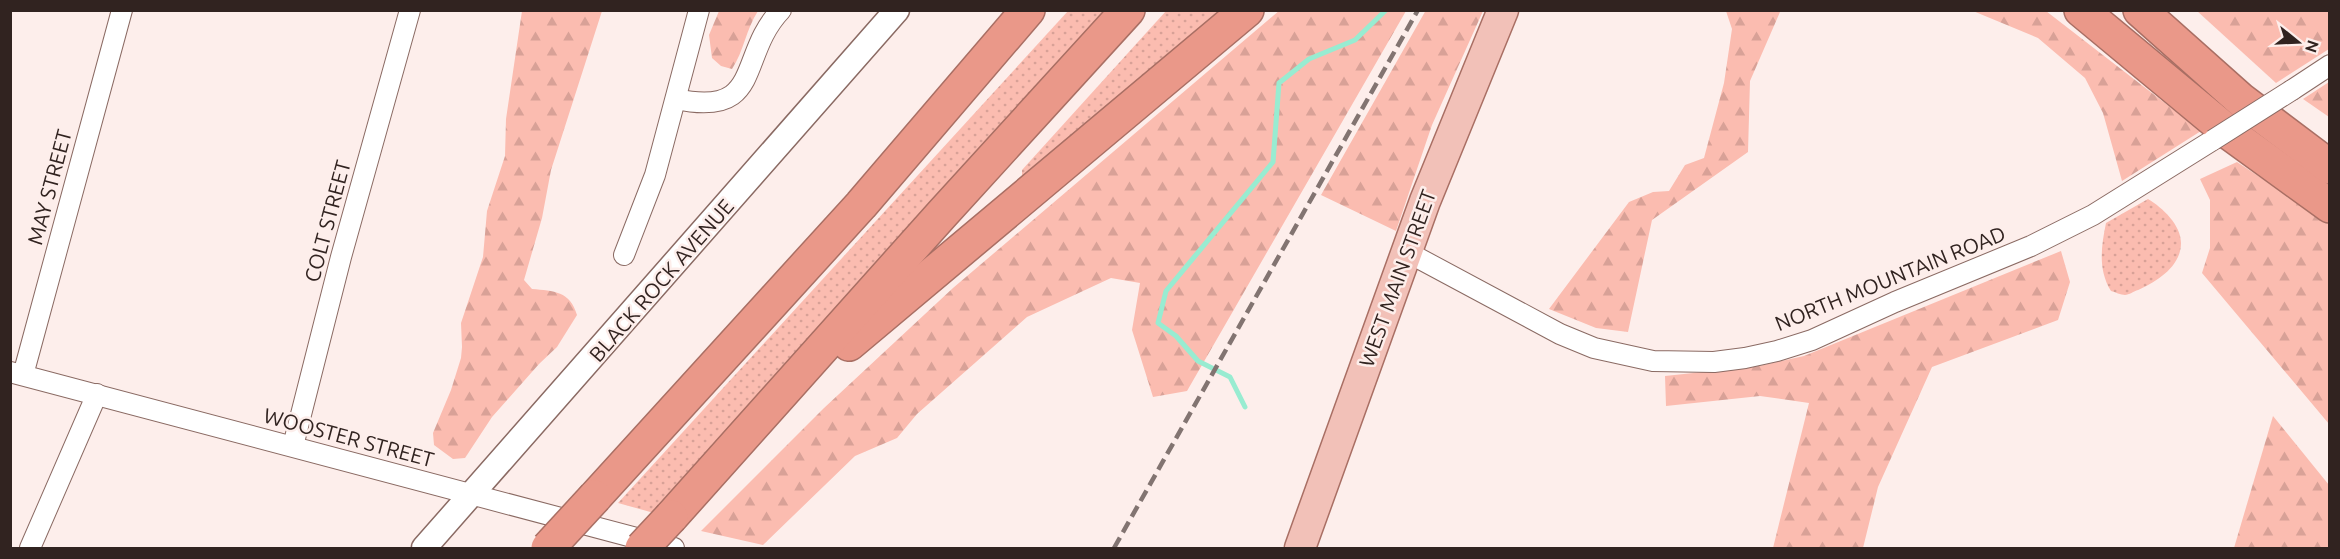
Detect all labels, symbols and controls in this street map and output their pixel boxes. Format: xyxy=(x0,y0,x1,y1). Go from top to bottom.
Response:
north arrow xyxy=(2268,12,2328,72)
text: N xyxy=(2302,38,2323,55)
street label: MAY STREET xyxy=(22,126,76,247)
street label: COLT STREET xyxy=(299,157,355,284)
street label: WEST MAIN STREET xyxy=(1354,186,1440,370)
street label: BLACK ROCK AVENUE xyxy=(584,194,738,366)
street label: NORTH MOUNTAIN ROAD xyxy=(1771,221,2009,335)
street label: WOOSTER STREET xyxy=(261,403,437,471)

